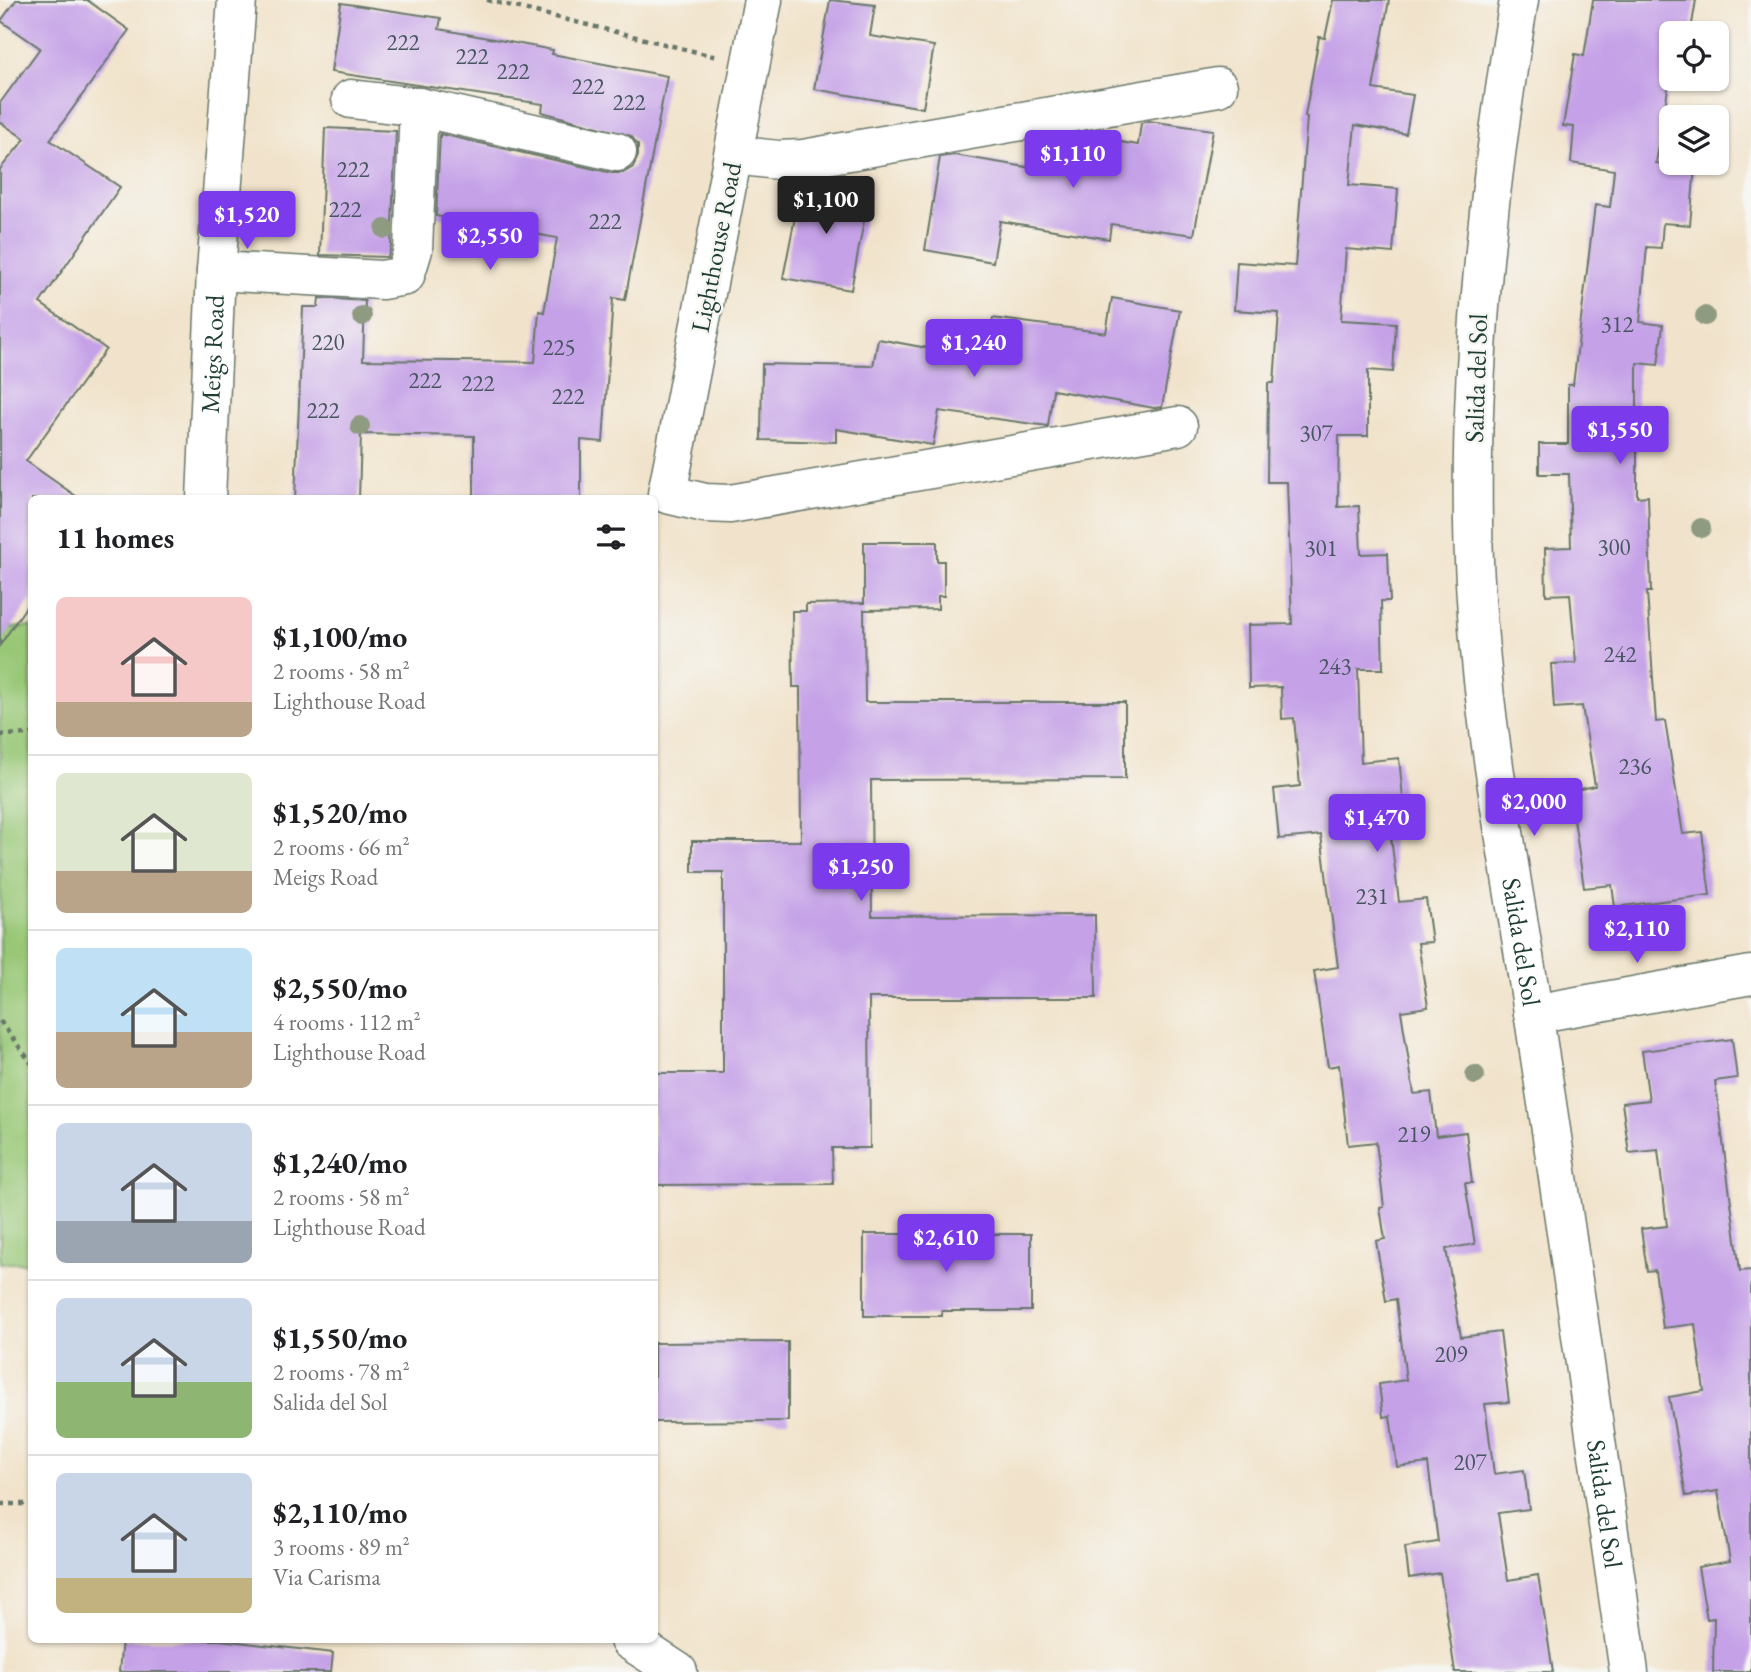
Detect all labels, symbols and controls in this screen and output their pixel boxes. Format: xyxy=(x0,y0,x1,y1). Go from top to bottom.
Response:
map controls xyxy=(1659,21,1729,175)
button: locate xyxy=(1659,21,1729,91)
house number: 222 xyxy=(386,27,420,57)
house number: 222 xyxy=(455,41,489,71)
house number: 222 xyxy=(496,56,530,86)
house number: 222 xyxy=(571,71,605,101)
house number: 222 xyxy=(612,87,646,117)
button: layers xyxy=(1659,105,1729,175)
pin: $1,110 xyxy=(1016,130,1130,190)
text: $1,110 xyxy=(1041,138,1105,168)
house number: 222 xyxy=(336,154,370,184)
street label: Lighthouse Road xyxy=(683,158,749,335)
pin: $1,100 xyxy=(769,176,883,236)
text: $1,100 xyxy=(794,184,858,214)
pin: $1,520 xyxy=(190,191,304,251)
house number: 222 xyxy=(328,194,362,224)
text: $1,520 xyxy=(215,199,279,229)
house number: 222 xyxy=(588,206,622,236)
pin: $2,550 xyxy=(433,212,547,272)
text: $2,550 xyxy=(458,220,522,250)
street label: Meigs Road xyxy=(193,293,232,414)
house number: 312 xyxy=(1600,309,1634,339)
street label: Salida del Sol xyxy=(1457,313,1495,443)
pin: $1,240 xyxy=(917,320,1031,379)
house number: 220 xyxy=(311,327,345,357)
text: $1,240 xyxy=(942,327,1006,357)
house number: 225 xyxy=(542,332,576,362)
house number: 222 xyxy=(408,365,442,395)
house number: 222 xyxy=(461,368,495,398)
house number: 222 xyxy=(551,381,585,411)
house number: 222 xyxy=(306,395,340,425)
pin: $1,550 xyxy=(1563,406,1677,466)
text: $1,550 xyxy=(1588,414,1652,444)
house number: 307 xyxy=(1299,418,1334,448)
text: 11 homes xyxy=(56,518,174,557)
icon: filters xyxy=(592,518,630,556)
house number: 300 xyxy=(1597,532,1631,562)
house number: 301 xyxy=(1304,533,1338,563)
text: $1,100/mo xyxy=(273,617,407,656)
icon: home xyxy=(112,625,196,709)
house number: 242 xyxy=(1603,639,1637,669)
house number: 243 xyxy=(1318,651,1352,681)
text: 2 rooms · 58 m² xyxy=(273,656,410,686)
text: Lighthouse Road xyxy=(273,686,426,716)
house number: 236 xyxy=(1618,751,1652,781)
pin: $2,000 xyxy=(1477,778,1591,838)
text: $2,000 xyxy=(1502,786,1566,816)
text: $1,520/mo xyxy=(273,793,407,832)
pin: $1,470 xyxy=(1320,794,1434,854)
icon: home xyxy=(112,801,196,885)
text: $1,470 xyxy=(1345,802,1409,832)
text: 2 rooms · 66 m² xyxy=(273,832,410,862)
pin: $1,250 xyxy=(804,844,918,903)
text: $1,250 xyxy=(829,851,893,881)
text: Meigs Road xyxy=(273,862,378,892)
street label: Salida del Sol xyxy=(1494,875,1549,1009)
house number: 231 xyxy=(1355,881,1389,911)
pin: $2,110 xyxy=(1580,906,1694,965)
text: $2,110 xyxy=(1605,913,1669,943)
text: $2,550/mo xyxy=(273,968,407,1007)
icon: home xyxy=(112,976,196,1060)
text: 4 rooms · 112 m² xyxy=(273,1007,421,1037)
text: Lighthouse Road xyxy=(273,1037,426,1067)
house number: 219 xyxy=(1397,1119,1431,1149)
text: $1,240/mo xyxy=(273,1143,407,1182)
icon: home xyxy=(112,1151,196,1235)
text: 2 rooms · 58 m² xyxy=(273,1182,410,1212)
text: Lighthouse Road xyxy=(273,1212,426,1242)
pin: $2,610 xyxy=(889,1214,1003,1274)
text: $2,610 xyxy=(914,1222,978,1252)
text: $1,550/mo xyxy=(273,1318,407,1357)
icon: home xyxy=(112,1326,196,1410)
house number: 209 xyxy=(1434,1339,1468,1369)
text: 2 rooms · 78 m² xyxy=(273,1357,410,1387)
text: Salida del Sol xyxy=(273,1387,387,1417)
street label: Salida del Sol xyxy=(1579,1437,1631,1570)
house number: 207 xyxy=(1453,1447,1488,1477)
text: $2,110/mo xyxy=(273,1493,407,1532)
icon: home xyxy=(112,1501,196,1585)
text: 3 rooms · 89 m² xyxy=(273,1532,410,1562)
text: Via Carisma xyxy=(273,1562,381,1592)

